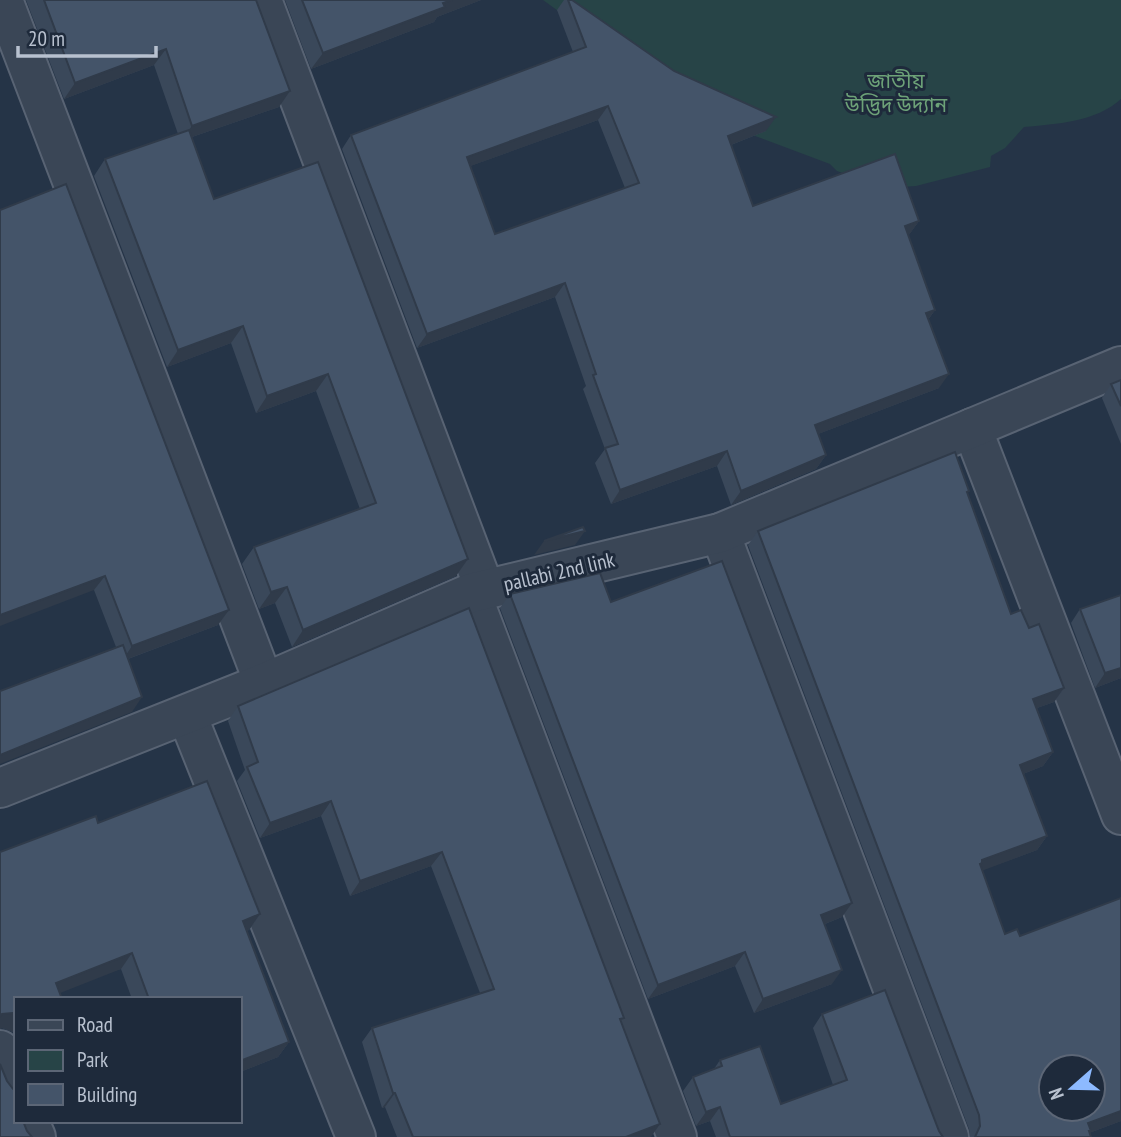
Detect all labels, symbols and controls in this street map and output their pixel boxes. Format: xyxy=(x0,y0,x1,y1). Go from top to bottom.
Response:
scale bar xyxy=(18,14,156,58)
text: 20 m xyxy=(28,25,65,52)
park label: জাতীয় উদ্ভিদ উদ্যান xyxy=(844,67,948,118)
street label: pallabi 2nd link xyxy=(501,546,617,597)
legend xyxy=(14,997,242,1123)
text: Road xyxy=(77,1011,113,1038)
text: Park xyxy=(77,1046,108,1073)
north arrow xyxy=(1037,1053,1107,1123)
text: Building xyxy=(77,1081,137,1108)
text: N xyxy=(1043,1085,1069,1103)

